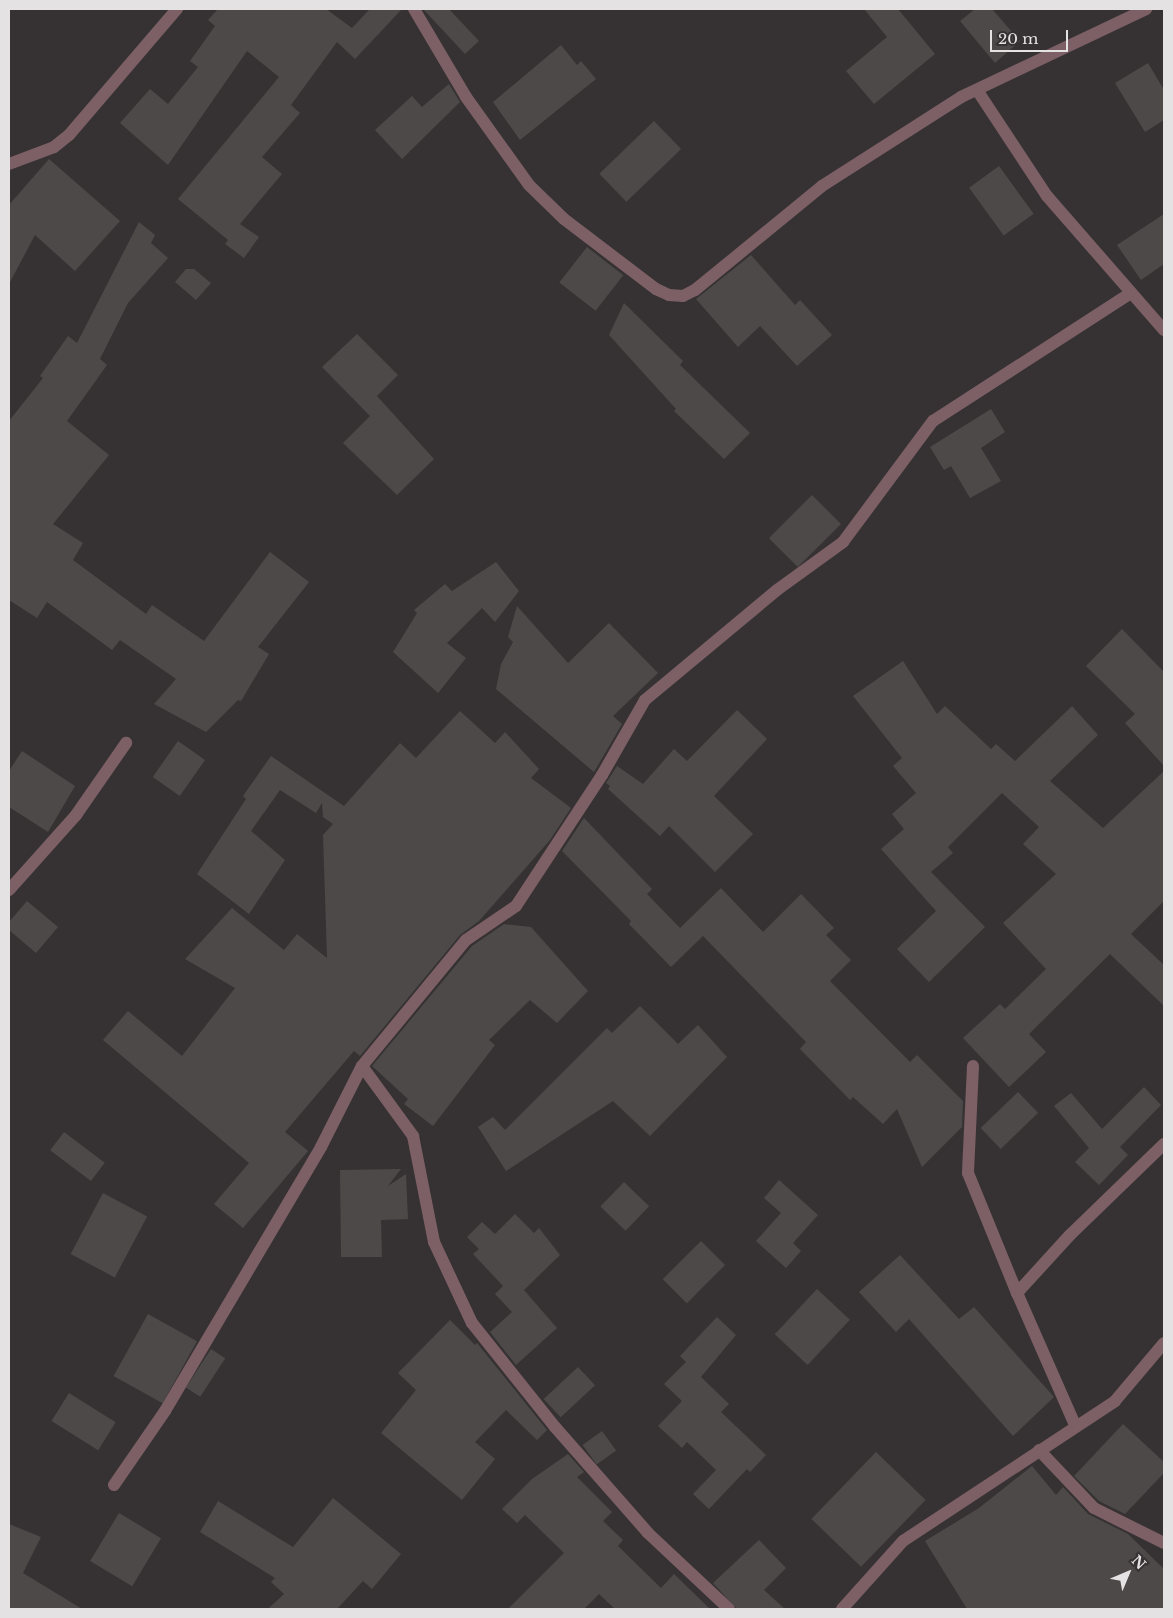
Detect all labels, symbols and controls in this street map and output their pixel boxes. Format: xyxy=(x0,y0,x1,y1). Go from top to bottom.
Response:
scale bar xyxy=(993,20,1070,52)
text: 20 m xyxy=(998,29,1038,48)
north arrow xyxy=(1103,1548,1153,1598)
text: N xyxy=(1128,1551,1150,1573)

